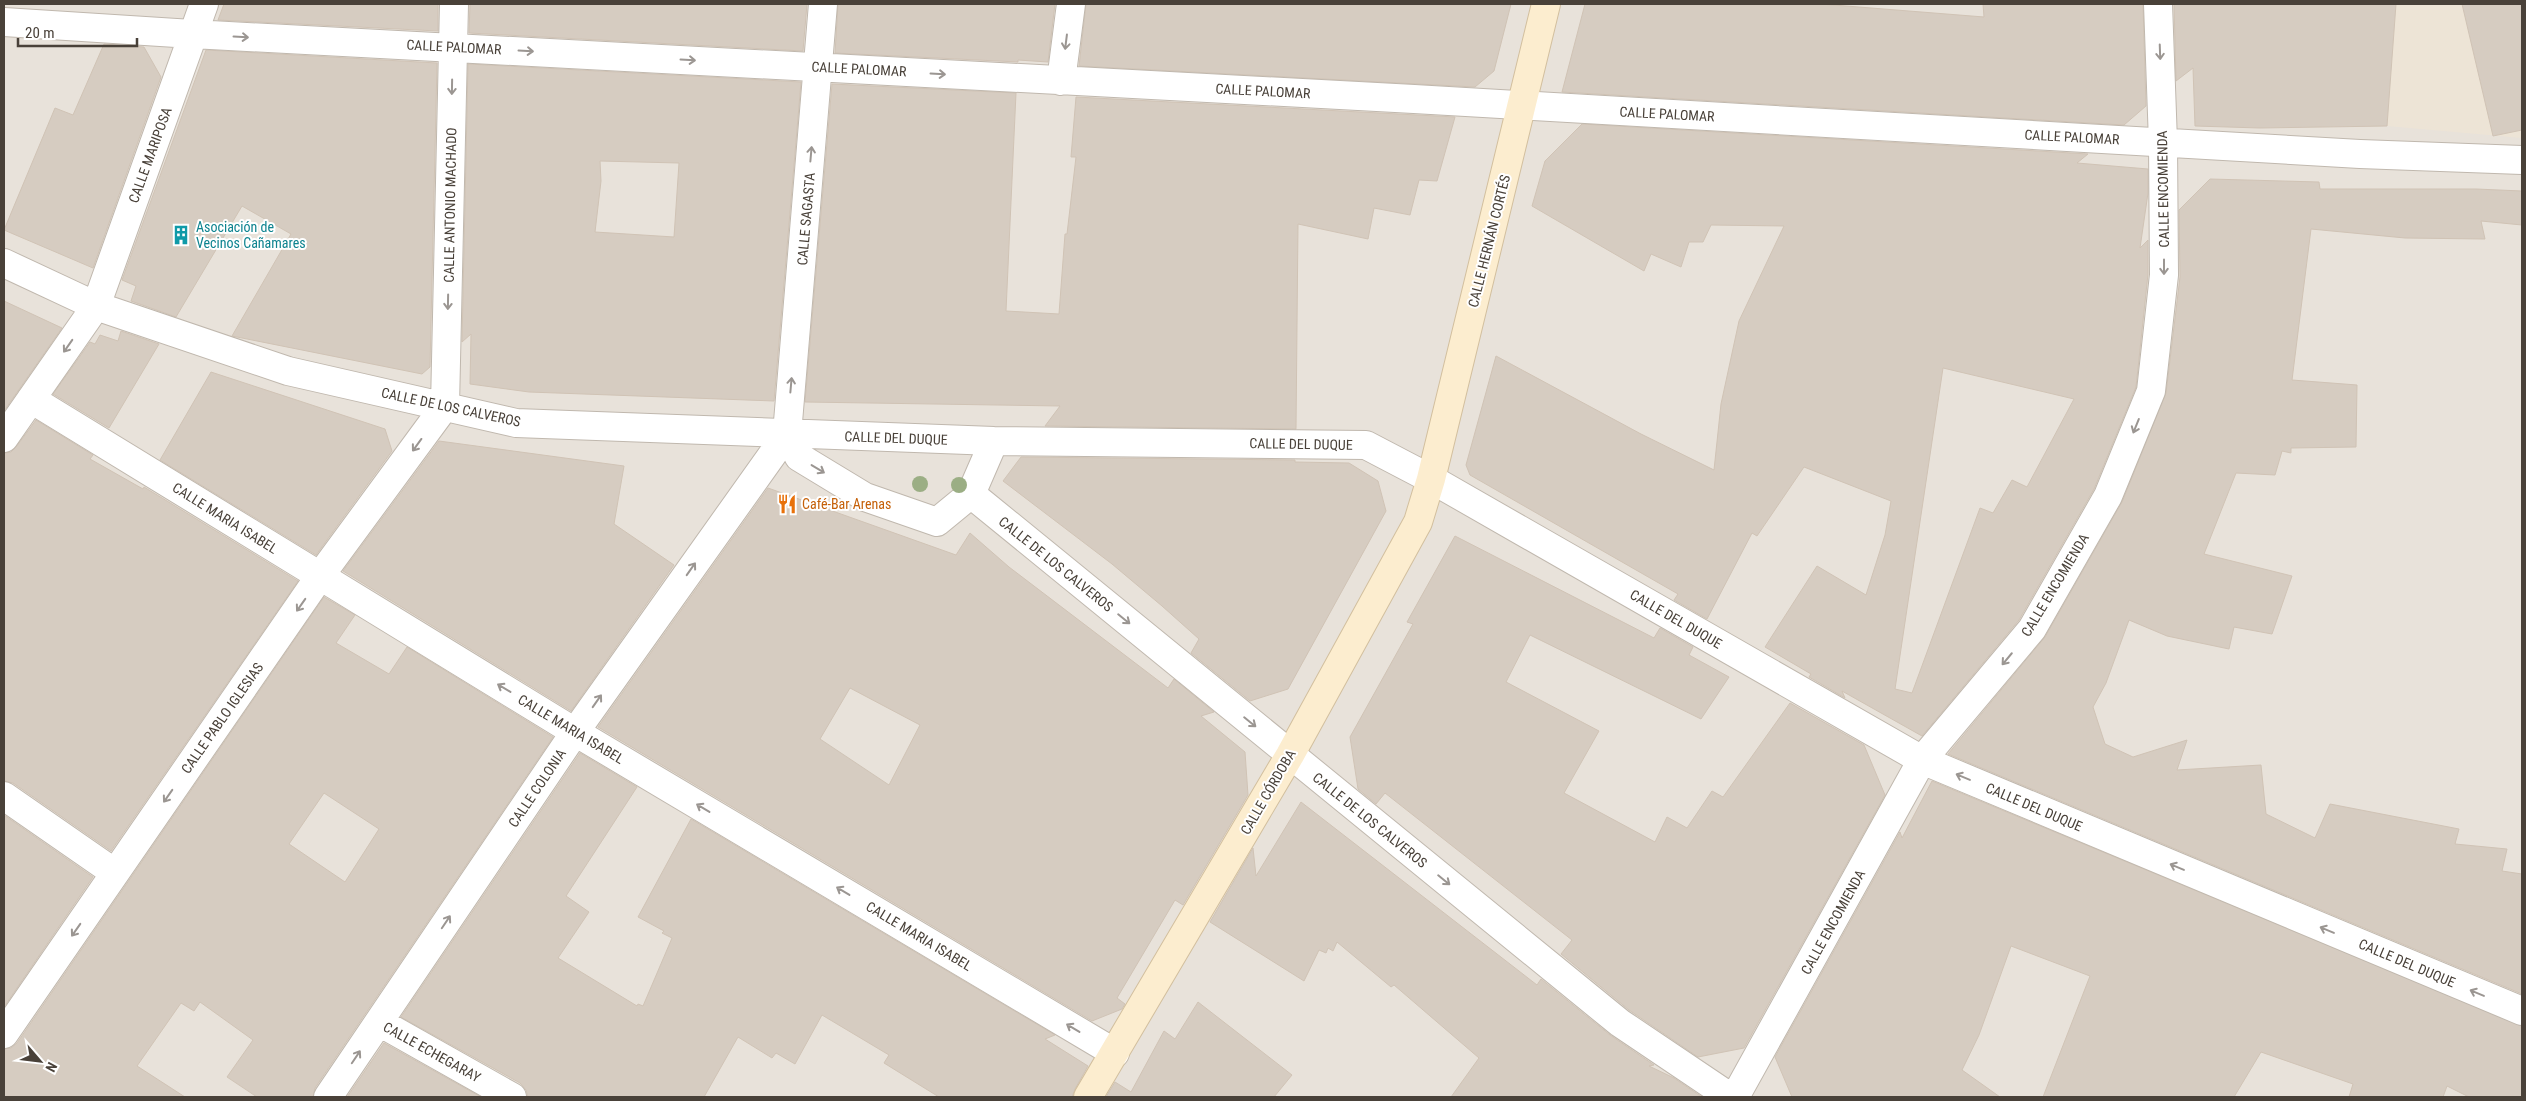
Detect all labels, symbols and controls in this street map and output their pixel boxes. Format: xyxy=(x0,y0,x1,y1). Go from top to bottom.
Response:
scale bar xyxy=(18,15,136,47)
text: 20 m xyxy=(25,24,55,42)
one-way arrow xyxy=(233,32,249,41)
one-way arrow xyxy=(1061,34,1071,50)
street label: CALLE PALOMAR xyxy=(406,37,503,58)
one-way arrow xyxy=(2155,44,2164,60)
one-way arrow xyxy=(517,47,533,56)
one-way arrow xyxy=(680,56,696,65)
street label: CALLE PALOMAR xyxy=(811,59,908,80)
one-way arrow xyxy=(929,69,945,78)
one-way arrow xyxy=(447,79,457,95)
street label: CALLE PALOMAR xyxy=(1215,81,1312,102)
street label: CALLE PALOMAR xyxy=(1619,104,1716,125)
street label: CALLE MARIPOSA xyxy=(125,105,175,205)
street label: CALLE ANTONIO MACHADO xyxy=(441,127,459,283)
street label: CALLE PALOMAR xyxy=(2024,127,2121,148)
street label: CALLE ENCOMIENDA xyxy=(2154,130,2172,248)
one-way arrow xyxy=(807,146,816,162)
street label: CALLE SAGASTA xyxy=(794,172,818,266)
street label: CALLE HERNÁN CORTÉS xyxy=(1464,173,1513,309)
place label: Asociación de Vecinos Cañamares xyxy=(196,219,306,251)
building icon: Asociación de Vecinos Cañamares xyxy=(170,224,192,246)
one-way arrow xyxy=(2159,259,2169,275)
one-way arrow xyxy=(443,294,452,310)
one-way arrow xyxy=(63,338,73,352)
one-way arrow xyxy=(787,378,796,394)
street label: CALLE DE LOS CALVEROS xyxy=(380,384,522,430)
one-way arrow xyxy=(2131,418,2141,433)
street label: CALLE DEL DUQUE xyxy=(844,428,948,448)
street label: CALLE DEL DUQUE xyxy=(1249,435,1353,453)
one-way arrow xyxy=(411,438,422,451)
one-way arrow xyxy=(811,464,825,474)
street label: CALLE MARIA ISABEL xyxy=(170,479,281,557)
restaurant icon: Café-Bar Arenas xyxy=(776,493,798,515)
place label: Café-Bar Arenas xyxy=(802,496,891,512)
street label: CALLE DE LOS CALVEROS xyxy=(996,513,1116,615)
street label: CALLE ENCOMIENDA xyxy=(2018,531,2092,639)
one-way arrow xyxy=(686,562,696,576)
street label: CALLE DEL DUQUE xyxy=(1627,586,1725,652)
one-way arrow xyxy=(296,598,306,612)
one-way arrow xyxy=(1117,614,1130,625)
one-way arrow xyxy=(2001,652,2012,665)
street label: CALLE PABLO IGLESIAS xyxy=(178,660,266,776)
one-way arrow xyxy=(497,683,511,693)
street label: CALLE MARIA ISABEL xyxy=(515,691,627,767)
one-way arrow xyxy=(592,694,602,708)
one-way arrow xyxy=(1243,717,1256,728)
street label: CALLE COLONIA xyxy=(505,746,569,830)
street label: CALLE CÓRDOBA xyxy=(1236,746,1299,837)
street label: CALLE DE LOS CALVEROS xyxy=(1310,769,1430,871)
one-way arrow xyxy=(1956,772,1971,782)
street label: CALLE DEL DUQUE xyxy=(1983,779,2085,835)
one-way arrow xyxy=(163,789,173,803)
one-way arrow xyxy=(697,803,711,813)
one-way arrow xyxy=(2170,862,2185,871)
street label: CALLE ENCOMIENDA xyxy=(1798,867,1868,977)
one-way arrow xyxy=(1437,874,1450,885)
one-way arrow xyxy=(836,886,850,896)
street label: CALLE MARIA ISABEL xyxy=(863,898,975,974)
one-way arrow xyxy=(441,915,452,929)
one-way arrow xyxy=(71,922,81,936)
one-way arrow xyxy=(2320,924,2335,934)
street label: CALLE DEL DUQUE xyxy=(2356,935,2458,991)
one-way arrow xyxy=(2470,987,2485,997)
street label: CALLE ECHEGARAY xyxy=(381,1019,484,1086)
one-way arrow xyxy=(1066,1022,1080,1032)
north arrow xyxy=(15,1036,65,1086)
one-way arrow xyxy=(350,1050,361,1064)
text: N xyxy=(42,1060,61,1075)

